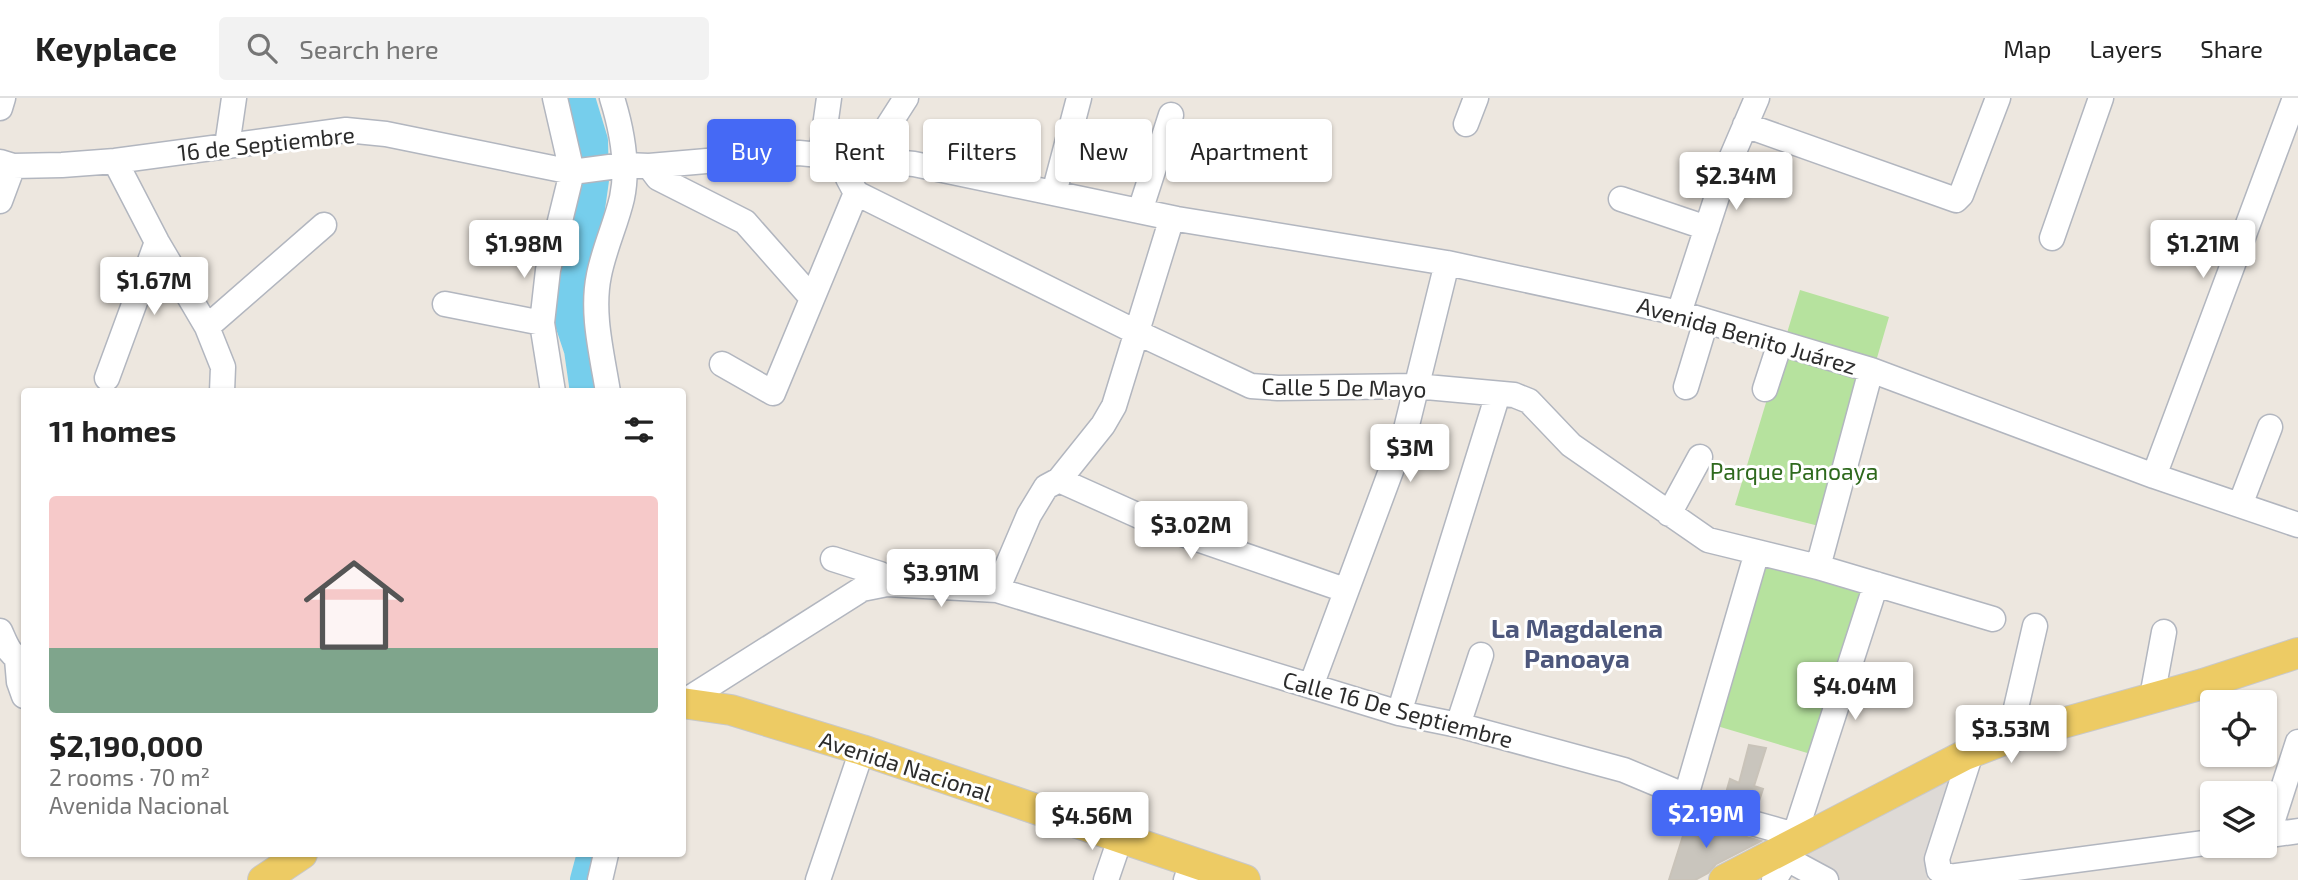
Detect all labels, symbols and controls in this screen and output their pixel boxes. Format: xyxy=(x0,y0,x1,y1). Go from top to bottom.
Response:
search box xyxy=(219,17,709,80)
text: Keyplace xyxy=(35,28,177,68)
icon: search xyxy=(243,29,281,67)
text: Search here xyxy=(299,33,439,64)
text: Map xyxy=(2003,34,2051,63)
text: Layers xyxy=(2089,34,2162,63)
text: Share xyxy=(2200,34,2263,63)
chip: Buy xyxy=(707,119,796,182)
chip: Rent xyxy=(810,119,909,182)
chip: Filters xyxy=(923,119,1041,182)
chip: New xyxy=(1055,119,1152,182)
chip: Apartment xyxy=(1166,119,1332,182)
street label: 16 de Septiembre xyxy=(176,120,356,166)
pin: $2.34M xyxy=(1679,152,1793,212)
text: $2.34M xyxy=(1695,161,1777,189)
pin: $1.98M xyxy=(467,220,581,280)
pin: $1.21M xyxy=(2146,220,2260,280)
text: $1.98M xyxy=(485,229,563,257)
text: $1.21M xyxy=(2166,229,2240,257)
pin: $1.67M xyxy=(97,258,211,317)
text: $1.67M xyxy=(116,266,192,294)
street label: Avenida Benito Juárez xyxy=(1634,290,1860,380)
street label: Calle 5 De Mayo xyxy=(1261,372,1427,402)
icon: filters xyxy=(620,411,658,449)
text: 11 homes xyxy=(49,412,176,448)
pin: $3M xyxy=(1376,424,1444,484)
text: $3M xyxy=(1386,433,1434,461)
park label: Parque Panoaya xyxy=(1710,457,1878,485)
pin: $3.02M xyxy=(1134,502,1248,561)
text: $3.02M xyxy=(1151,510,1231,538)
icon: home xyxy=(291,542,417,668)
pin: $3.91M xyxy=(884,550,998,609)
text: $3.91M xyxy=(903,558,979,586)
district label: La Magdalena Panoaya xyxy=(1491,612,1663,674)
pin: $4.04M xyxy=(1798,662,1912,722)
street label: Calle 16 De Septiembre xyxy=(1280,665,1516,753)
text: $4.04M xyxy=(1813,671,1897,699)
map controls xyxy=(2200,690,2277,858)
button: locate xyxy=(2200,690,2277,767)
pin: $3.53M xyxy=(1954,706,2068,765)
text: $3.53M xyxy=(1972,714,2050,742)
street label: Avenida Nacional xyxy=(816,725,996,807)
text: $2,190,000 xyxy=(49,727,203,763)
text: 2 rooms · 70 m² xyxy=(49,763,210,791)
button: layers xyxy=(2200,781,2277,858)
pin: $2.19M xyxy=(1649,790,1763,850)
text: Avenida Nacional xyxy=(49,791,229,819)
pin: $4.56M xyxy=(1035,792,1149,852)
text: $2.19M xyxy=(1668,799,1744,827)
text: $4.56M xyxy=(1052,801,1132,829)

